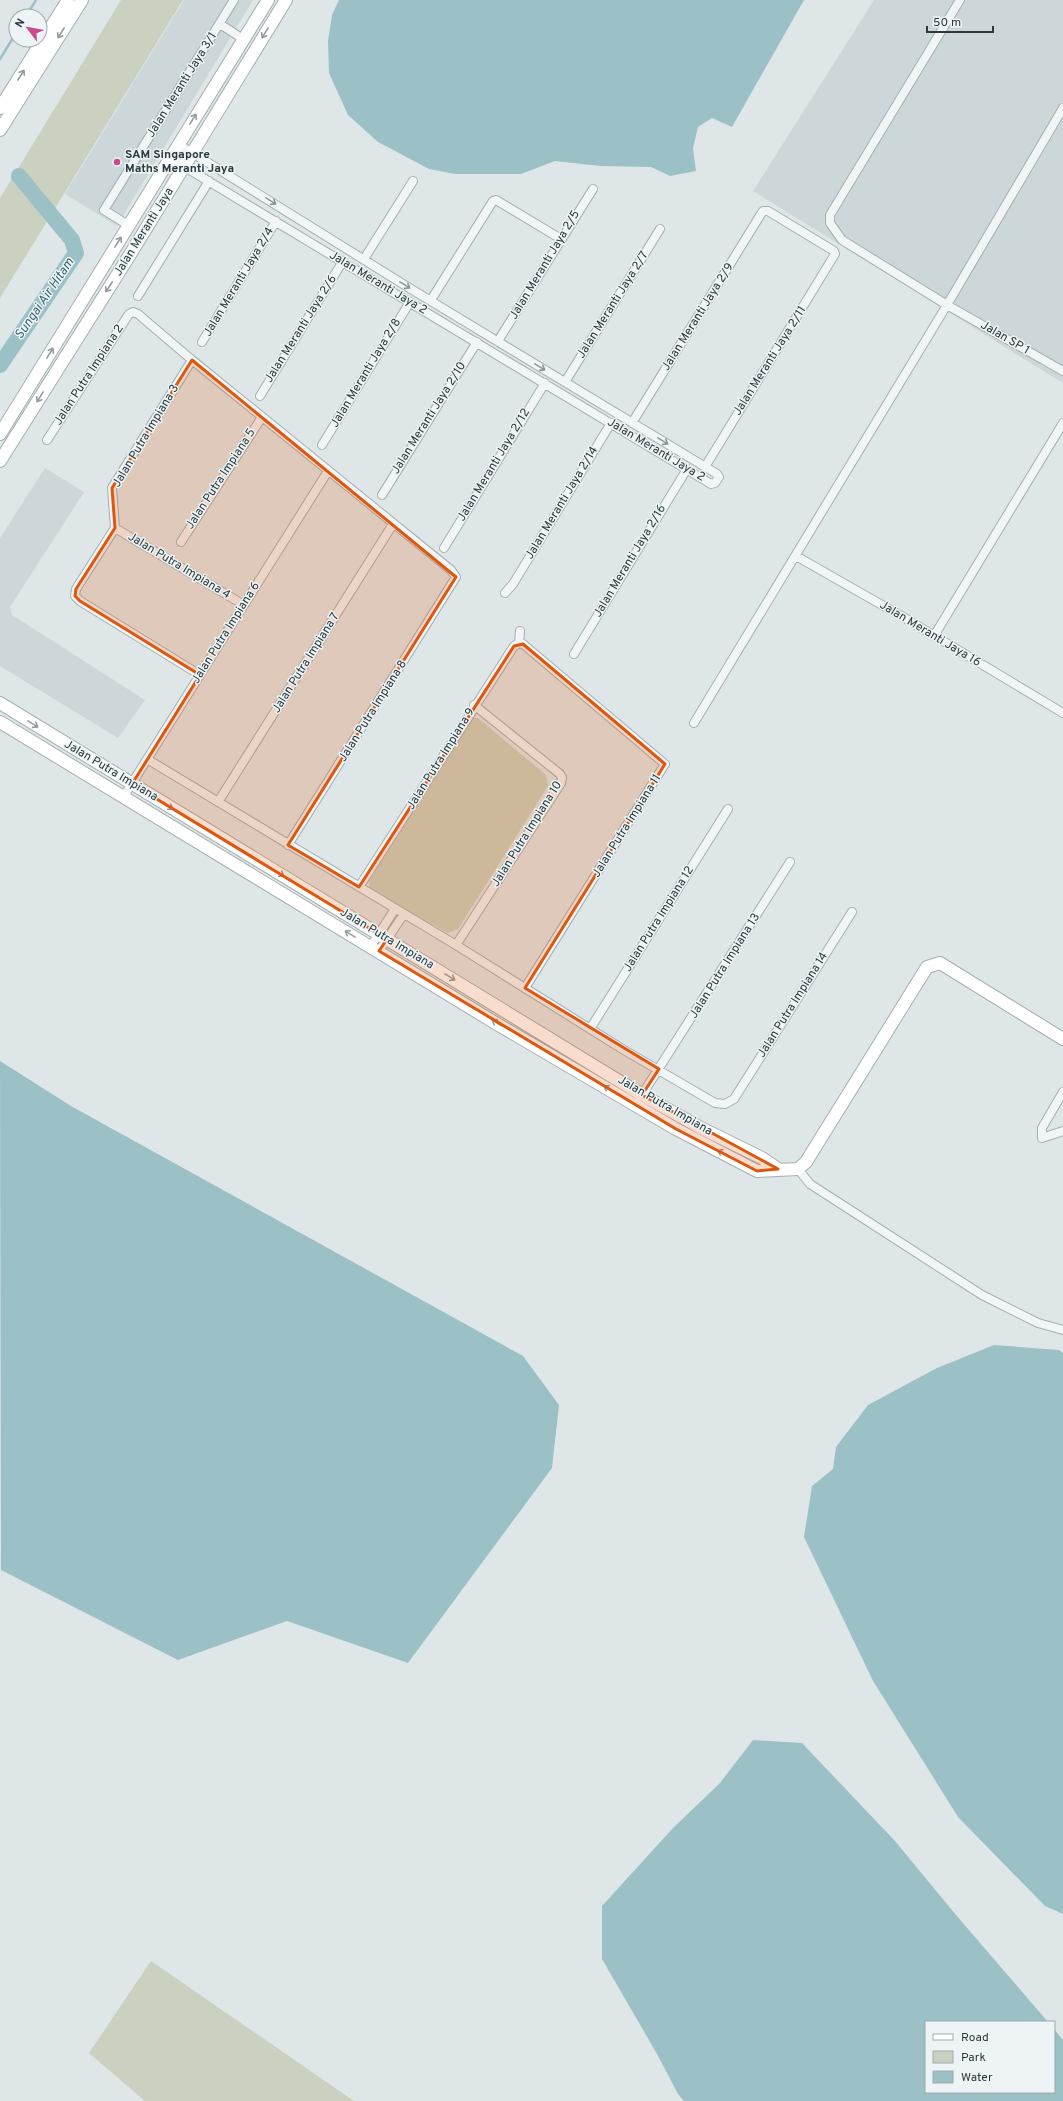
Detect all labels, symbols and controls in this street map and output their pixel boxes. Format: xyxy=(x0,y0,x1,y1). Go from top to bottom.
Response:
north arrow xyxy=(8,8,48,48)
scale bar xyxy=(927,8,993,34)
text: 50 m xyxy=(933,15,961,31)
text: N xyxy=(12,16,28,30)
one-way arrow xyxy=(57,27,65,38)
one-way arrow xyxy=(261,27,269,38)
street label: Jalan Meranti Jaya 3/1 xyxy=(143,29,221,141)
one-way arrow xyxy=(17,69,25,81)
one-way arrow xyxy=(190,113,198,125)
place label: SAM Singapore Maths Meranti Jaya xyxy=(125,147,234,177)
marker: SAM Singapore Maths Meranti Jaya xyxy=(112,157,122,167)
street label: Jalan Meranti Jaya xyxy=(110,185,178,279)
one-way arrow xyxy=(265,198,277,206)
street label: Jalan Meranti Jaya 2/5 xyxy=(506,207,584,323)
street label: Jalan Meranti Jaya 2/4 xyxy=(200,224,278,340)
one-way arrow xyxy=(114,237,122,248)
street label: Jalan Meranti Jaya 2 xyxy=(326,247,430,319)
street label: Jalan Meranti Jaya 2/7 xyxy=(573,248,653,362)
water label: Sungai Air Hitam xyxy=(12,255,78,343)
street label: Jalan Meranti Jaya 2/9 xyxy=(658,260,738,374)
street label: Jalan Meranti Jaya 2/6 xyxy=(261,272,341,386)
one-way arrow xyxy=(105,281,113,293)
one-way arrow xyxy=(399,281,411,289)
street label: Jalan Meranti Jaya 2/11 xyxy=(730,303,810,419)
street label: Jalan Meranti Jaya 2/8 xyxy=(327,315,405,431)
street label: Jalan SP 1 xyxy=(978,318,1032,358)
street label: Jalan Putra Impiana 2 xyxy=(50,322,128,428)
one-way arrow xyxy=(46,347,54,359)
street label: Jalan Meranti Jaya 2/10 xyxy=(388,359,470,477)
one-way arrow xyxy=(534,363,546,371)
street label: Jalan Putra Impiana 3 xyxy=(109,382,183,490)
one-way arrow xyxy=(35,391,43,403)
street label: Jalan Meranti Jaya 2/12 xyxy=(454,406,534,524)
street label: Jalan Meranti Jaya 2 xyxy=(604,414,708,486)
street label: Jalan Putra Impiana 5 xyxy=(182,425,260,533)
one-way arrow xyxy=(657,438,669,446)
street label: Jalan Meranti Jaya 2/14 xyxy=(522,444,602,562)
street label: Jalan Meranti Jaya 2/16 xyxy=(590,502,670,620)
street label: Jalan Putra Impiana 4 xyxy=(125,529,233,603)
street label: Jalan Putra Impiana 6 xyxy=(188,579,264,687)
street label: Jalan Meranti Jaya 16 xyxy=(876,597,984,671)
street label: Jalan Putra Impiana 7 xyxy=(269,610,343,716)
street label: Jalan Putra Impiana 8 xyxy=(335,657,411,765)
street label: Jalan Putra Impiana 9 xyxy=(403,705,479,813)
one-way arrow xyxy=(27,720,39,728)
street label: Jalan Putra Impiana xyxy=(61,737,161,805)
street label: Jalan Putra Impiana 11 xyxy=(589,771,665,881)
street label: Jalan Putra Impiana 10 xyxy=(488,778,566,890)
one-way arrow xyxy=(162,802,174,810)
street label: Jalan Putra Impiana 12 xyxy=(620,863,698,975)
one-way arrow xyxy=(273,870,285,878)
street label: Jalan Putra Impiana xyxy=(337,905,437,973)
street label: Jalan Putra Impiana 13 xyxy=(686,910,764,1022)
one-way arrow xyxy=(344,929,356,937)
street label: Jalan Putra Impiana 14 xyxy=(754,949,832,1061)
one-way arrow xyxy=(444,974,456,982)
one-way arrow xyxy=(491,1019,503,1027)
street label: Jalan Putra Impiana xyxy=(615,1072,715,1140)
one-way arrow xyxy=(603,1085,615,1093)
one-way arrow xyxy=(717,1148,729,1156)
legend xyxy=(925,2021,1055,2093)
text: Road xyxy=(961,2030,989,2046)
text: Park xyxy=(961,2050,986,2066)
text: Water xyxy=(961,2070,993,2086)

